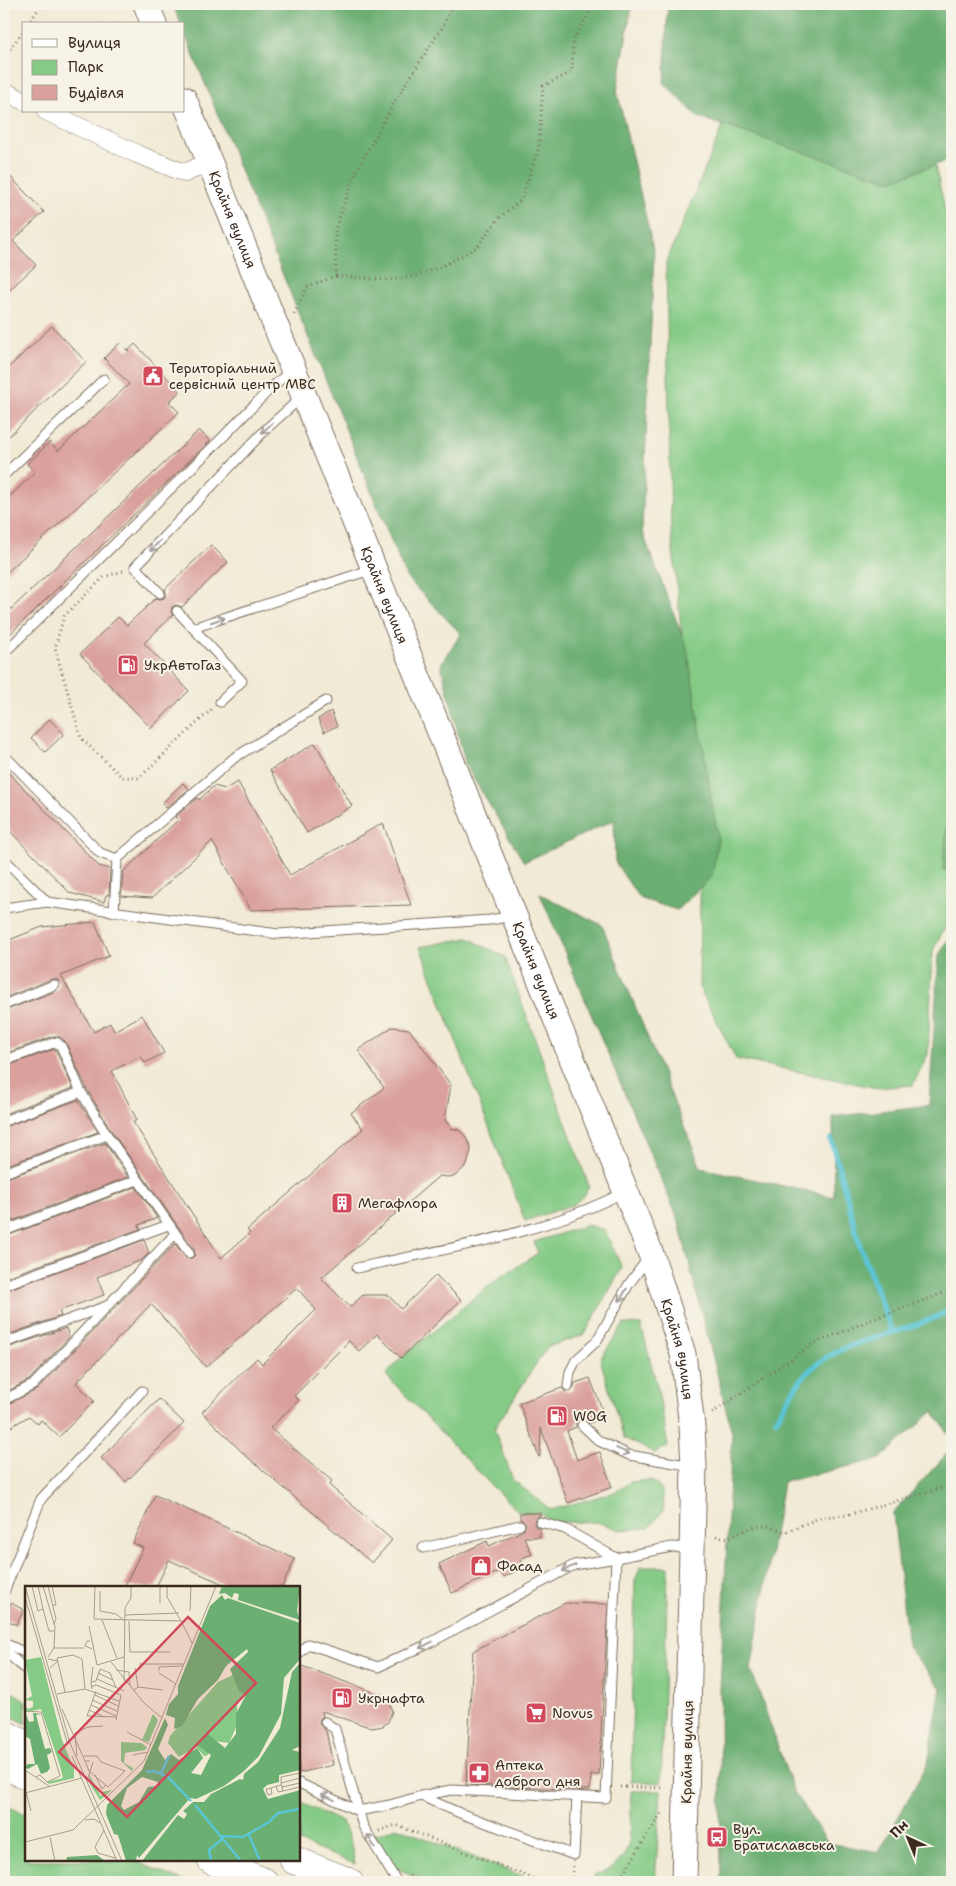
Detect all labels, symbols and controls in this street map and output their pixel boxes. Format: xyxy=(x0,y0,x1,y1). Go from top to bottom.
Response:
legend xyxy=(22,22,185,112)
text: Вулиця xyxy=(68,33,121,53)
text: Парк xyxy=(68,57,104,77)
text: Будівля xyxy=(68,83,124,103)
street label: Крайня вулиця xyxy=(205,168,261,271)
place label: Територіальний сервісний центр МВС xyxy=(169,359,316,393)
public building icon: Територіальний сервісний центр МВС xyxy=(141,364,165,388)
one-way arrow xyxy=(261,422,273,434)
one-way arrow xyxy=(149,540,161,552)
street label: Крайня вулиця xyxy=(357,544,412,646)
one-way arrow xyxy=(209,614,225,624)
fuel station icon: УкрАвтоГаз xyxy=(116,653,140,677)
place label: УкрАвтоГаз xyxy=(144,656,221,674)
street label: Крайня вулиця xyxy=(509,919,564,1022)
building icon: Мегафлора xyxy=(330,1191,354,1215)
place label: Мегафлора xyxy=(358,1194,437,1212)
one-way arrow xyxy=(618,1287,628,1301)
street label: Крайня вулиця xyxy=(657,1296,698,1401)
fuel station icon: WOG xyxy=(545,1404,569,1428)
place label: WOG xyxy=(573,1407,607,1425)
one-way arrow xyxy=(615,1447,630,1457)
shop icon: Фасад xyxy=(469,1554,493,1578)
place label: Фасад xyxy=(497,1557,543,1575)
one-way arrow xyxy=(562,1564,577,1574)
inset map xyxy=(25,1586,300,1861)
one-way arrow xyxy=(419,1641,434,1650)
fuel station icon: Укрнафта xyxy=(330,1686,354,1710)
place label: Укрнафта xyxy=(358,1689,425,1707)
street label: Крайня вулиця xyxy=(677,1700,697,1804)
supermarket icon: Novus xyxy=(524,1701,548,1725)
place label: Novus xyxy=(552,1704,593,1722)
place label: Аптека доброго дня xyxy=(495,1756,580,1790)
pharmacy icon: Аптека доброго дня xyxy=(467,1761,491,1785)
one-way arrow xyxy=(321,1792,336,1802)
north arrow xyxy=(884,1814,934,1864)
text: Пн xyxy=(886,1816,912,1842)
place label: Вул. Братиславська xyxy=(733,1820,835,1854)
bus stop icon: Вул. Братиславська xyxy=(705,1825,729,1849)
one-way arrow xyxy=(366,1834,376,1848)

